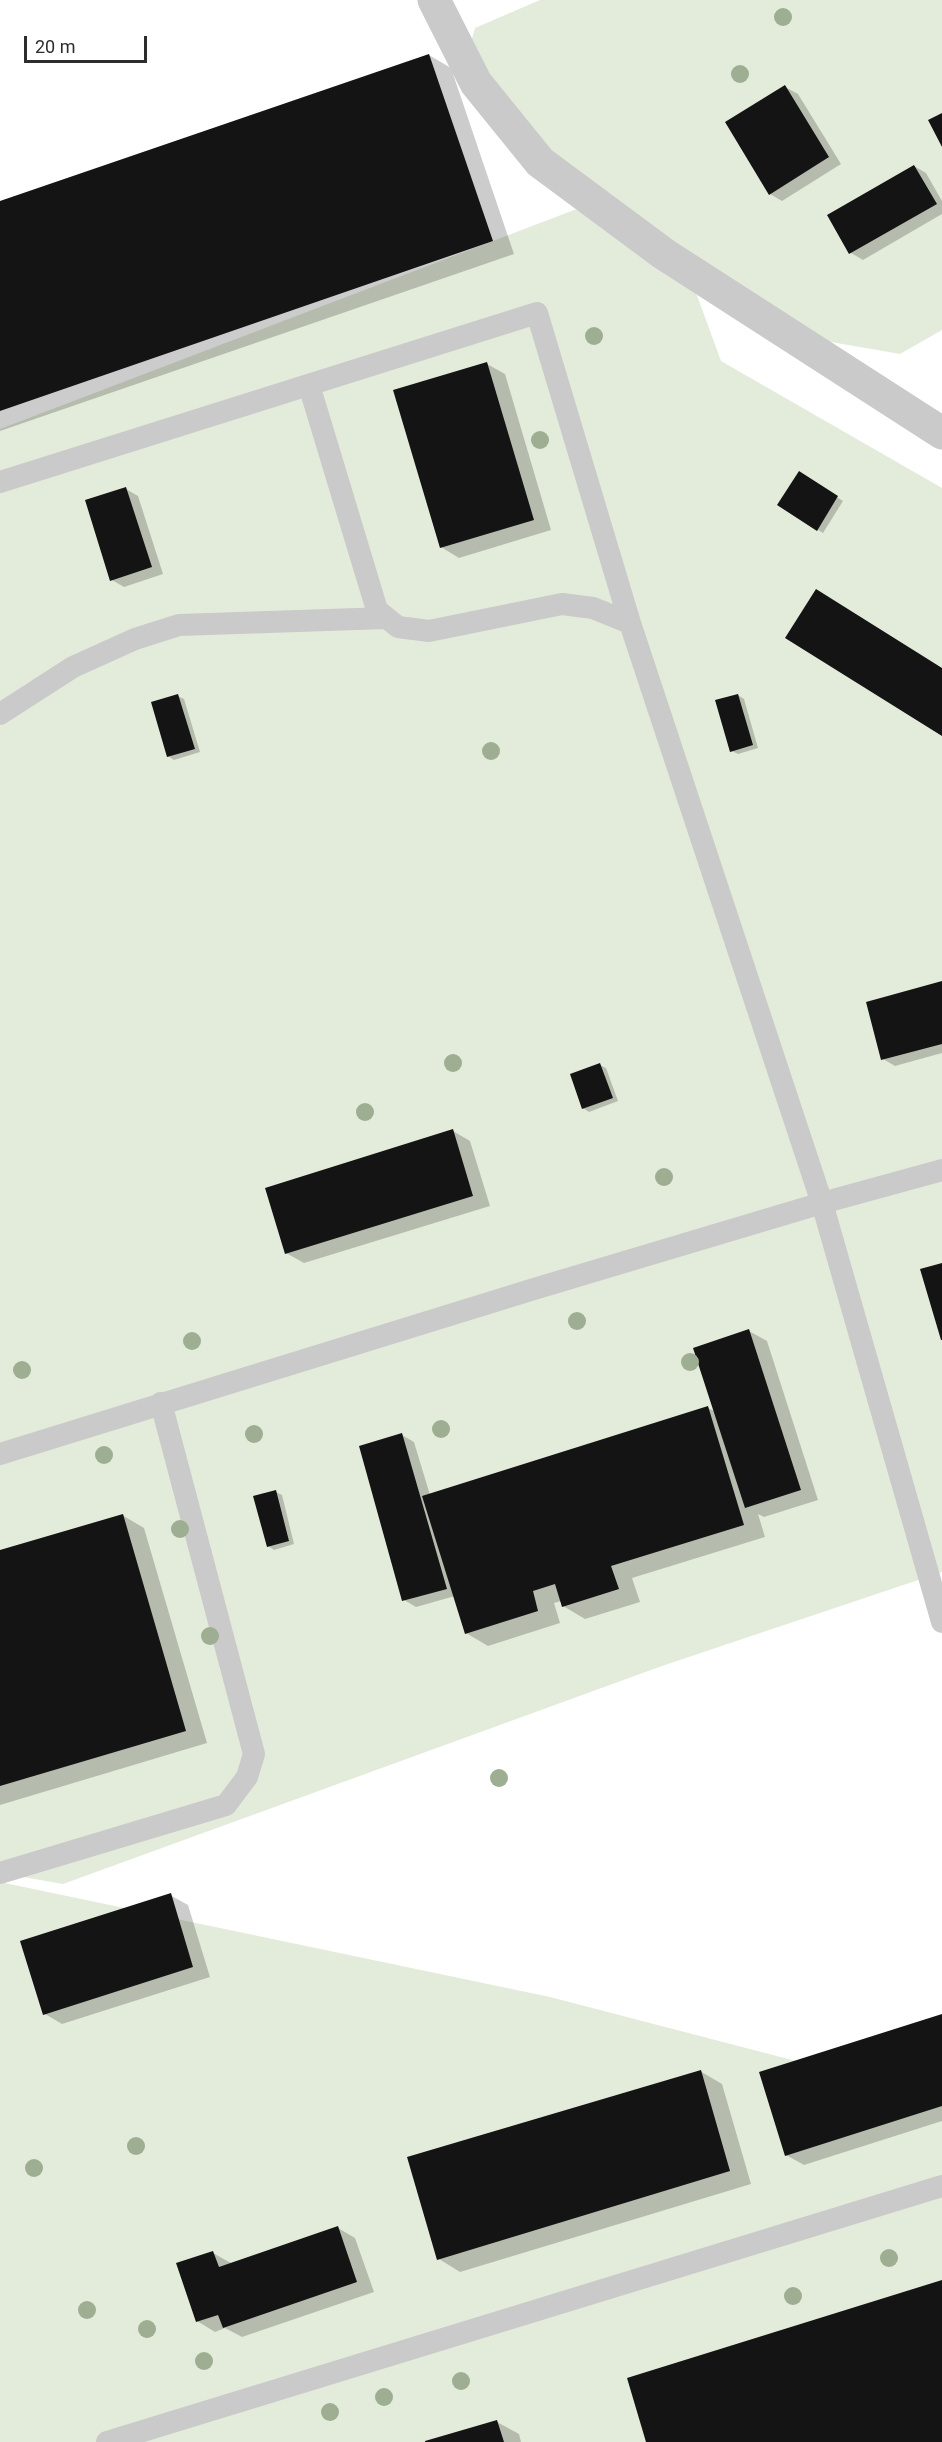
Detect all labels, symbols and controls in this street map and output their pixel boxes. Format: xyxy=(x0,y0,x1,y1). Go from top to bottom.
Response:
scale bar xyxy=(27,24,150,62)
text: 20 m xyxy=(35,36,75,57)

